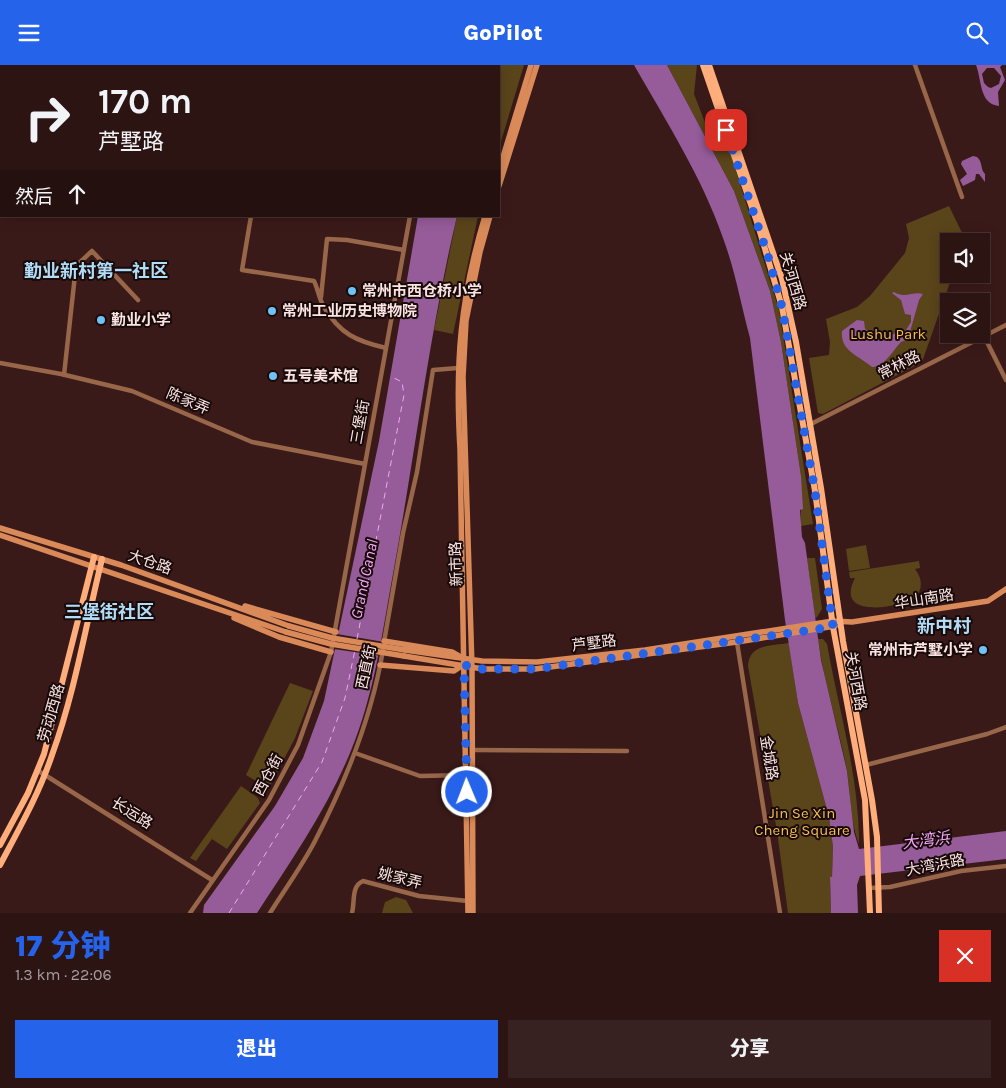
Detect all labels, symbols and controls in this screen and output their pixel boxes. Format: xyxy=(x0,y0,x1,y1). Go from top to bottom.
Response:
icon: menu xyxy=(15,19,43,47)
icon: search xyxy=(963,19,991,47)
text: GoPilot xyxy=(463,20,543,46)
text: 170 m xyxy=(98,81,192,122)
icon: right xyxy=(15,85,80,150)
pin xyxy=(705,109,747,151)
icon: arrive xyxy=(712,116,740,144)
text: 芦墅路 xyxy=(98,129,164,155)
icon: ahead xyxy=(63,180,91,208)
text: 然后 xyxy=(15,186,53,208)
map controls xyxy=(940,233,990,343)
button: sound xyxy=(940,233,990,283)
street label: 关河西路 xyxy=(776,250,810,312)
district label: 勤业新村第一社区 xyxy=(24,260,168,282)
place label: 常州市西仓桥小学 xyxy=(362,282,482,300)
marker: 常州市西仓桥小学 xyxy=(346,285,358,297)
button: layers xyxy=(940,293,990,343)
place label: 常州工业历史博物院 xyxy=(282,302,417,320)
marker: 常州工业历史博物院 xyxy=(266,305,278,317)
place label: 勤业小学 xyxy=(111,311,171,329)
marker: 勤业小学 xyxy=(95,314,107,326)
park label: Lushu Park xyxy=(850,325,926,343)
street label: 常林路 xyxy=(875,347,923,383)
place label: 五号美术馆 xyxy=(283,367,358,385)
marker: 五号美术馆 xyxy=(267,370,279,382)
street label: 陈家弄 xyxy=(164,384,212,418)
street label: 三堡街 xyxy=(347,398,373,446)
water label: Grand Canal xyxy=(346,537,382,621)
street label: 新市路 xyxy=(446,541,466,587)
street label: 大仓路 xyxy=(126,546,174,578)
street label: 华山南路 xyxy=(893,585,955,613)
district label: 三堡街社区 xyxy=(64,601,154,623)
district label: 新中村 xyxy=(917,615,971,637)
street label: 芦墅路 xyxy=(571,631,617,655)
place label: 常州市芦墅小学 xyxy=(868,641,973,659)
street label: 西直街 xyxy=(353,643,379,691)
marker: 常州市芦墅小学 xyxy=(977,644,989,656)
street label: 关河西路 xyxy=(842,650,870,712)
street label: 劳动西路 xyxy=(34,682,68,744)
street label: 金城路 xyxy=(757,734,781,782)
street label: 西仓街 xyxy=(249,751,287,799)
position arrow xyxy=(440,765,492,817)
street label: 长运路 xyxy=(108,793,156,833)
park label: Jin Se Xin Cheng Square xyxy=(754,804,850,839)
water label: 大湾浜 xyxy=(901,827,953,852)
street label: 大湾浜路 xyxy=(904,850,966,880)
street label: 姚家弄 xyxy=(376,864,424,892)
text: 17 分钟 xyxy=(15,928,110,964)
button: close xyxy=(939,930,991,982)
text: 1.3 km · 22:06 xyxy=(15,965,112,984)
button: 退出 xyxy=(15,1020,498,1078)
button: 分享 xyxy=(508,1020,991,1078)

